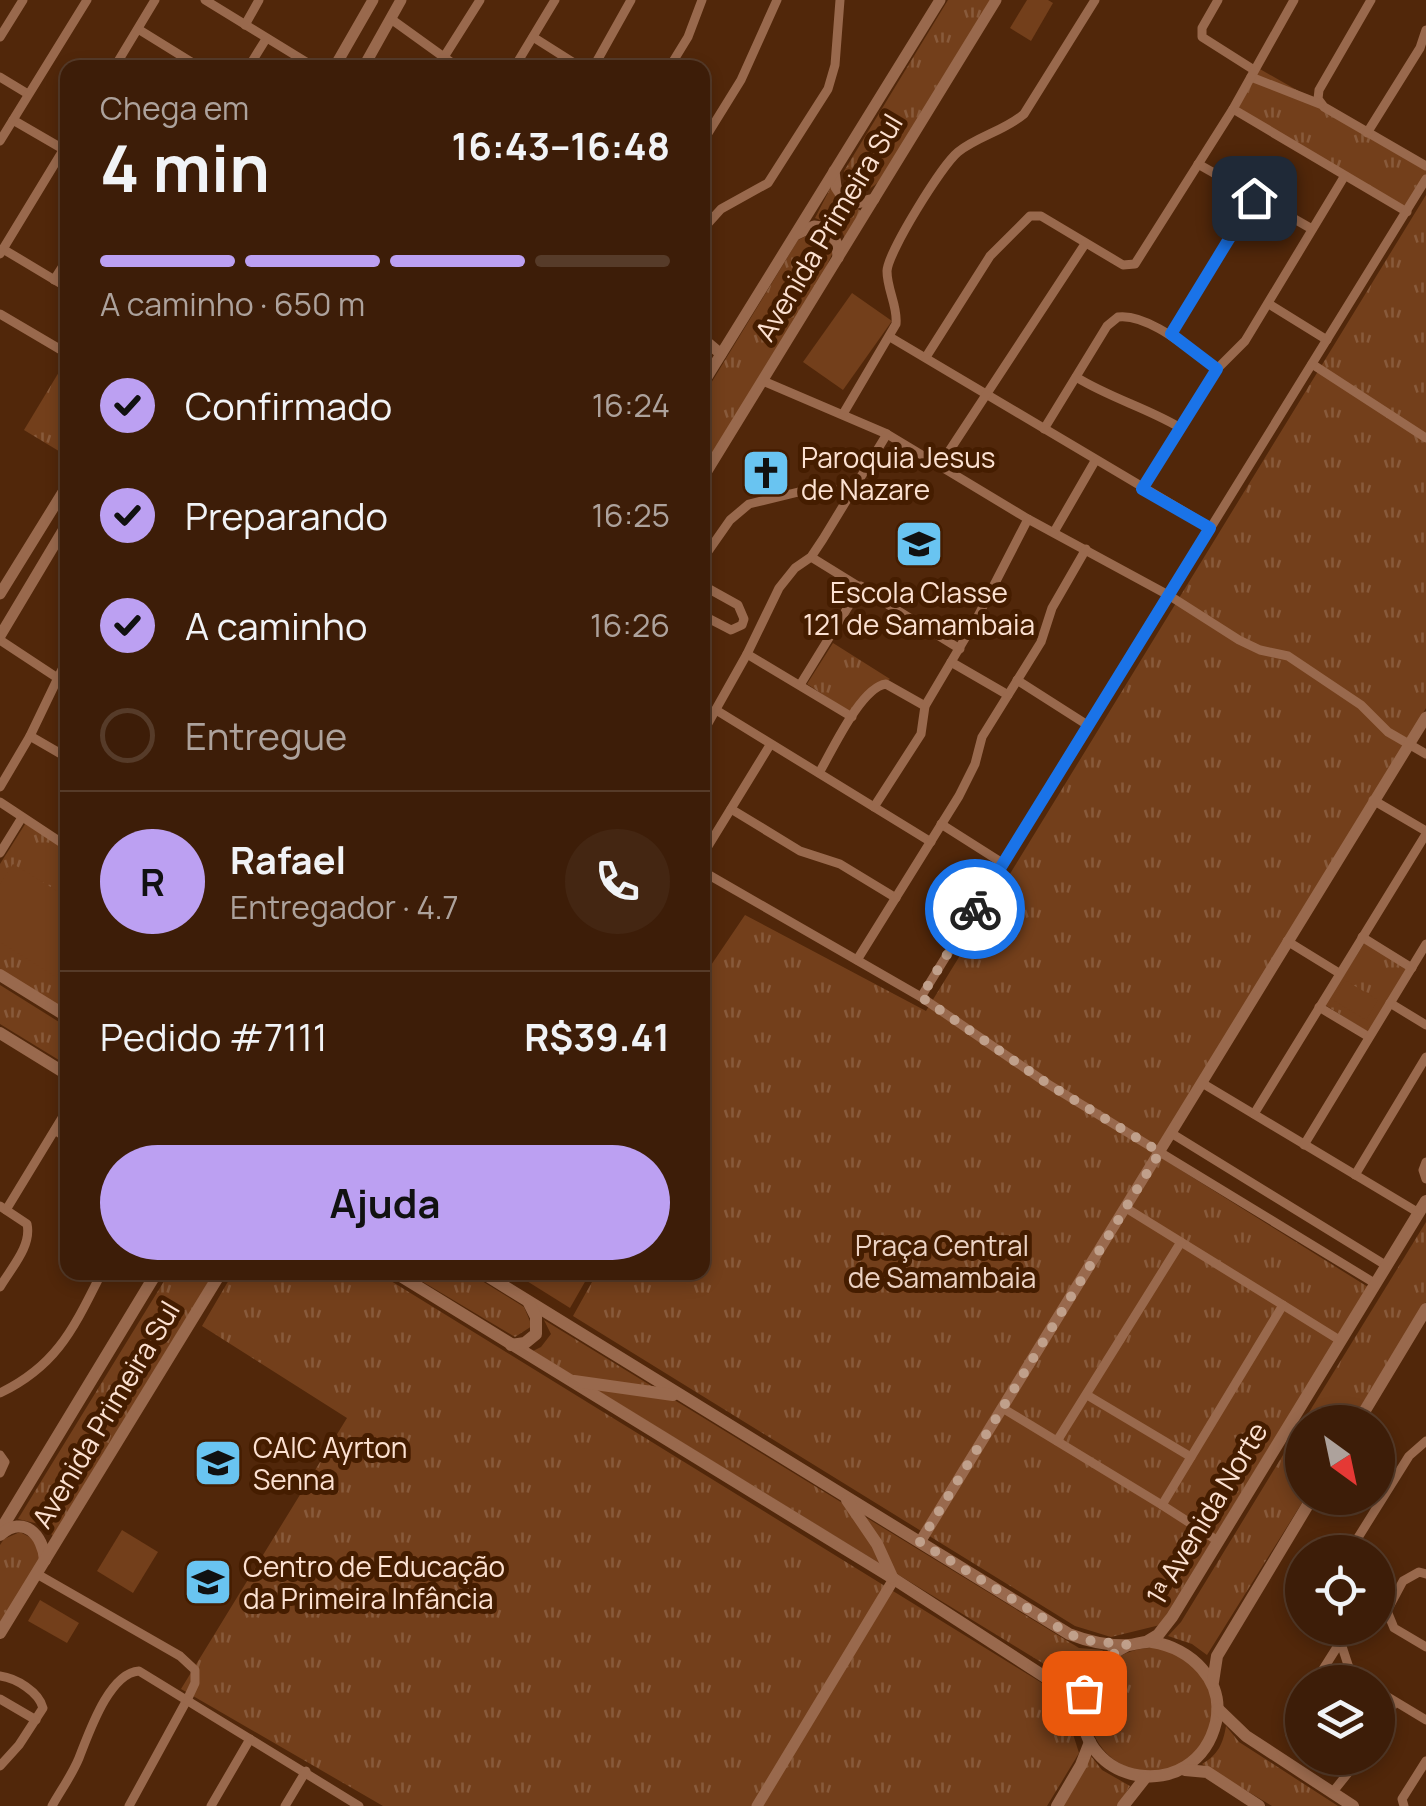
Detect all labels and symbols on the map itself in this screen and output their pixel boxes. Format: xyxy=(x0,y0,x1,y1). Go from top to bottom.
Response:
street label: Avenida Primeira Sul xyxy=(745,106,911,348)
pin xyxy=(1212,156,1297,241)
place label: Paroquia Jesus de Nazare xyxy=(801,438,995,508)
church icon: Paroquia Jesus de Nazare xyxy=(740,447,792,499)
school or university icon: Escola Classe 121 de Samambaia xyxy=(893,518,945,570)
place label: Escola Classe 121 de Samambaia xyxy=(803,573,1035,643)
courier xyxy=(925,859,1025,959)
park label: Praça Central de Samambaia xyxy=(848,1226,1036,1296)
street label: Avenida Primeira Sul xyxy=(22,1293,188,1535)
north arrow xyxy=(1285,1405,1395,1515)
street label: 1ᵃ Avenida Norte xyxy=(1136,1415,1276,1611)
place label: CAIC Ayrton Senna xyxy=(253,1428,407,1498)
school or university icon: CAIC Ayrton Senna xyxy=(192,1437,244,1489)
place label: Centro de Educação da Primeira Infância xyxy=(243,1547,505,1617)
school or university icon: Centro de Educação da Primeira Infância xyxy=(182,1556,234,1608)
pin xyxy=(1042,1651,1127,1736)

